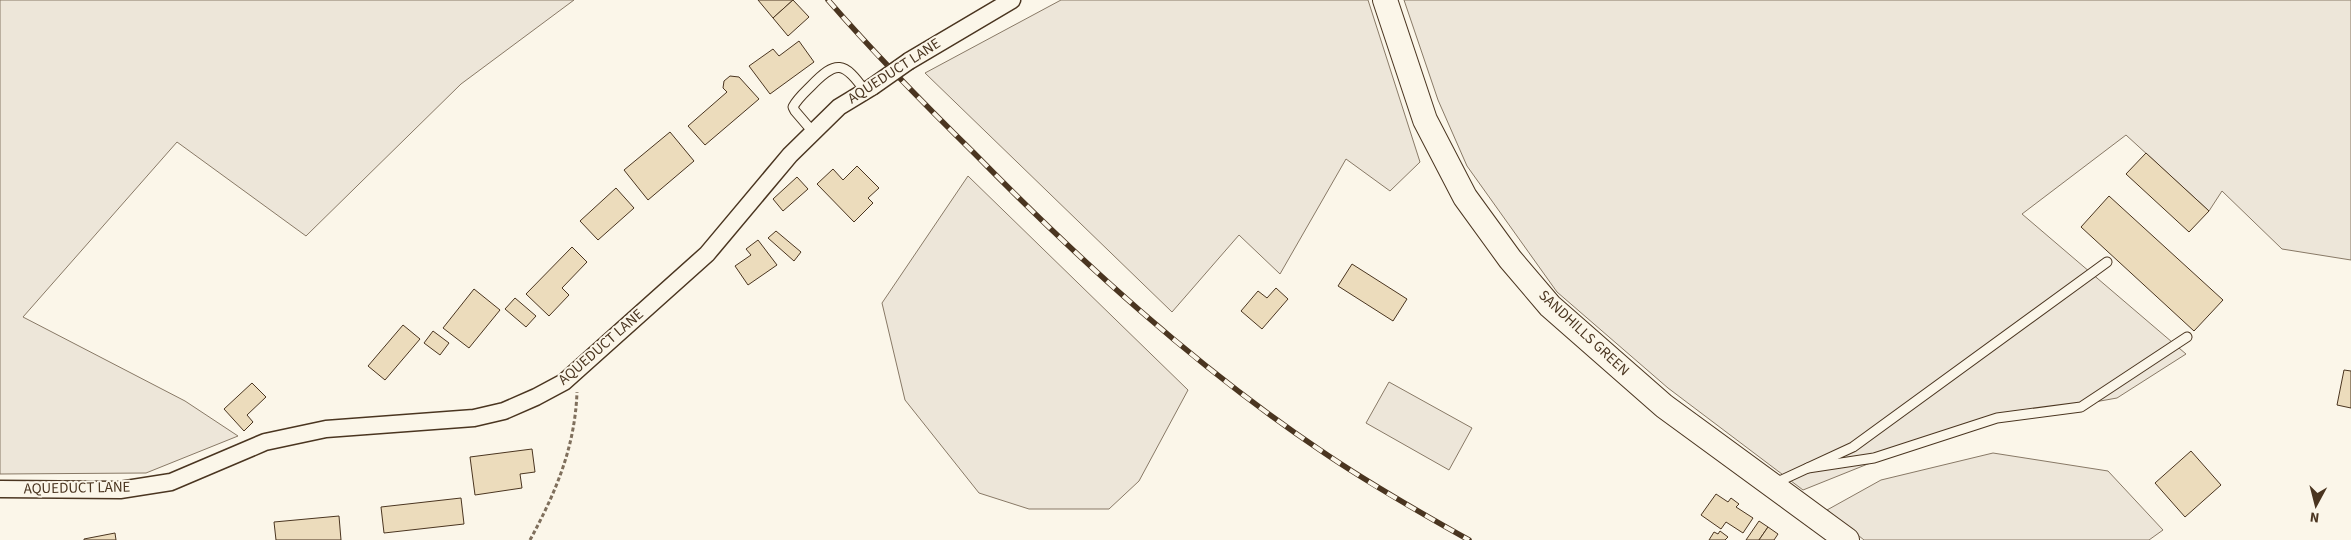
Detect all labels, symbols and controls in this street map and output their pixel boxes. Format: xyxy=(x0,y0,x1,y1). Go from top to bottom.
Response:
street label: AQUEDUCT LANE xyxy=(843,33,945,109)
street label: SANDHILLS GREEN xyxy=(1534,285,1634,381)
street label: AQUEDUCT LANE xyxy=(554,304,648,390)
street label: AQUEDUCT LANE xyxy=(23,477,131,499)
north arrow xyxy=(2291,480,2341,530)
text: N xyxy=(2309,506,2320,527)

